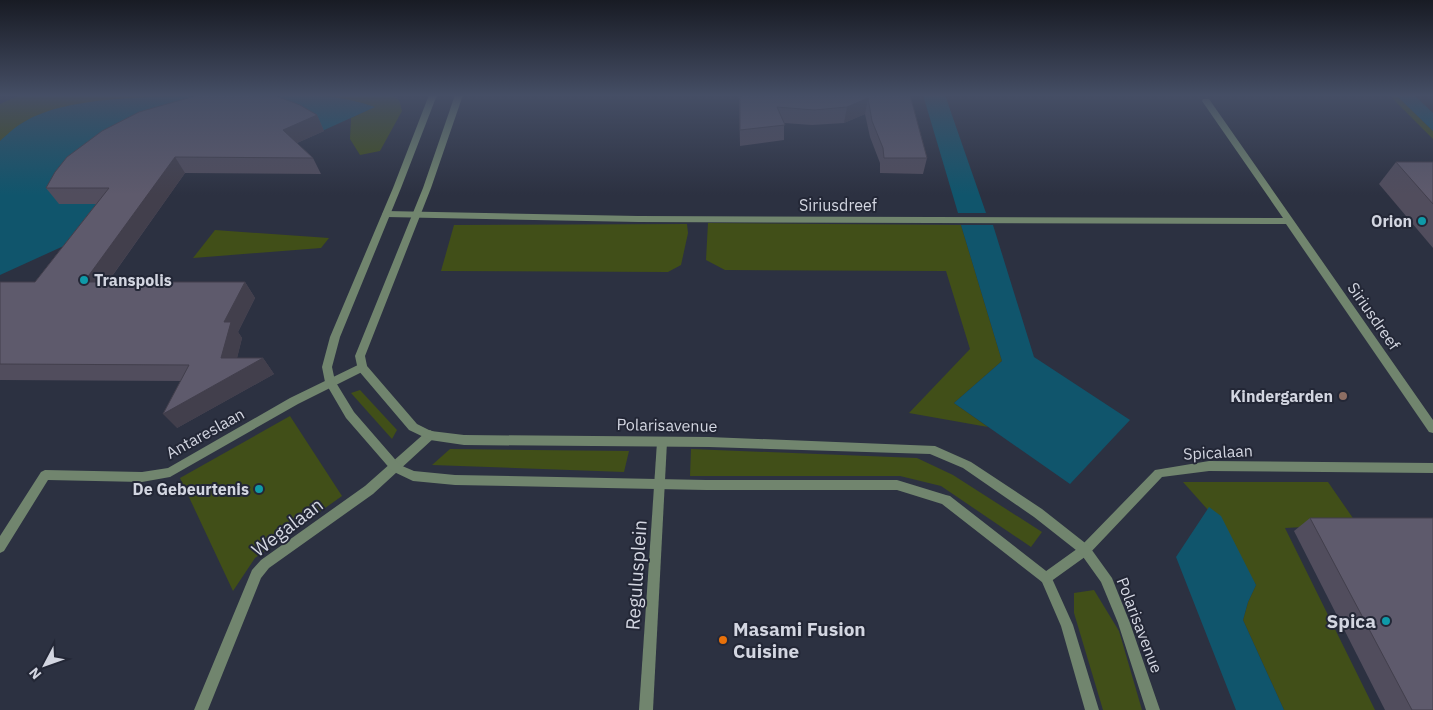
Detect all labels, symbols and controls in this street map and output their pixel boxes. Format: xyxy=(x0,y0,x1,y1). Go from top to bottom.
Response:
street label: Siriusdreef xyxy=(799,195,877,215)
place label: Orion xyxy=(1371,211,1412,231)
marker: Orion xyxy=(1416,215,1428,227)
place label: Transpolis xyxy=(94,270,172,290)
marker: Transpolis xyxy=(78,274,90,286)
street label: Siriusdreef xyxy=(1343,278,1405,354)
place label: Kindergarden xyxy=(1230,386,1333,406)
marker: Kindergarden xyxy=(1337,390,1349,402)
street label: Antareslaan xyxy=(162,403,248,463)
street label: Polarisavenue xyxy=(616,414,718,436)
street label: Spicalaan xyxy=(1183,440,1253,464)
place label: De Gebeurtenis xyxy=(133,479,249,499)
marker: De Gebeurtenis xyxy=(253,483,265,495)
street label: Wegalaan xyxy=(246,492,328,562)
street label: Regulusplein xyxy=(620,519,652,631)
street label: Polarisavenue xyxy=(1113,574,1167,676)
place label: Spica xyxy=(1327,609,1376,633)
marker: Spica xyxy=(1380,615,1392,627)
place label: Masami Fusion Cuisine xyxy=(733,617,866,663)
marker: Masami Fusion Cuisine xyxy=(717,634,729,646)
north arrow xyxy=(20,640,70,690)
text: N xyxy=(25,664,45,683)

